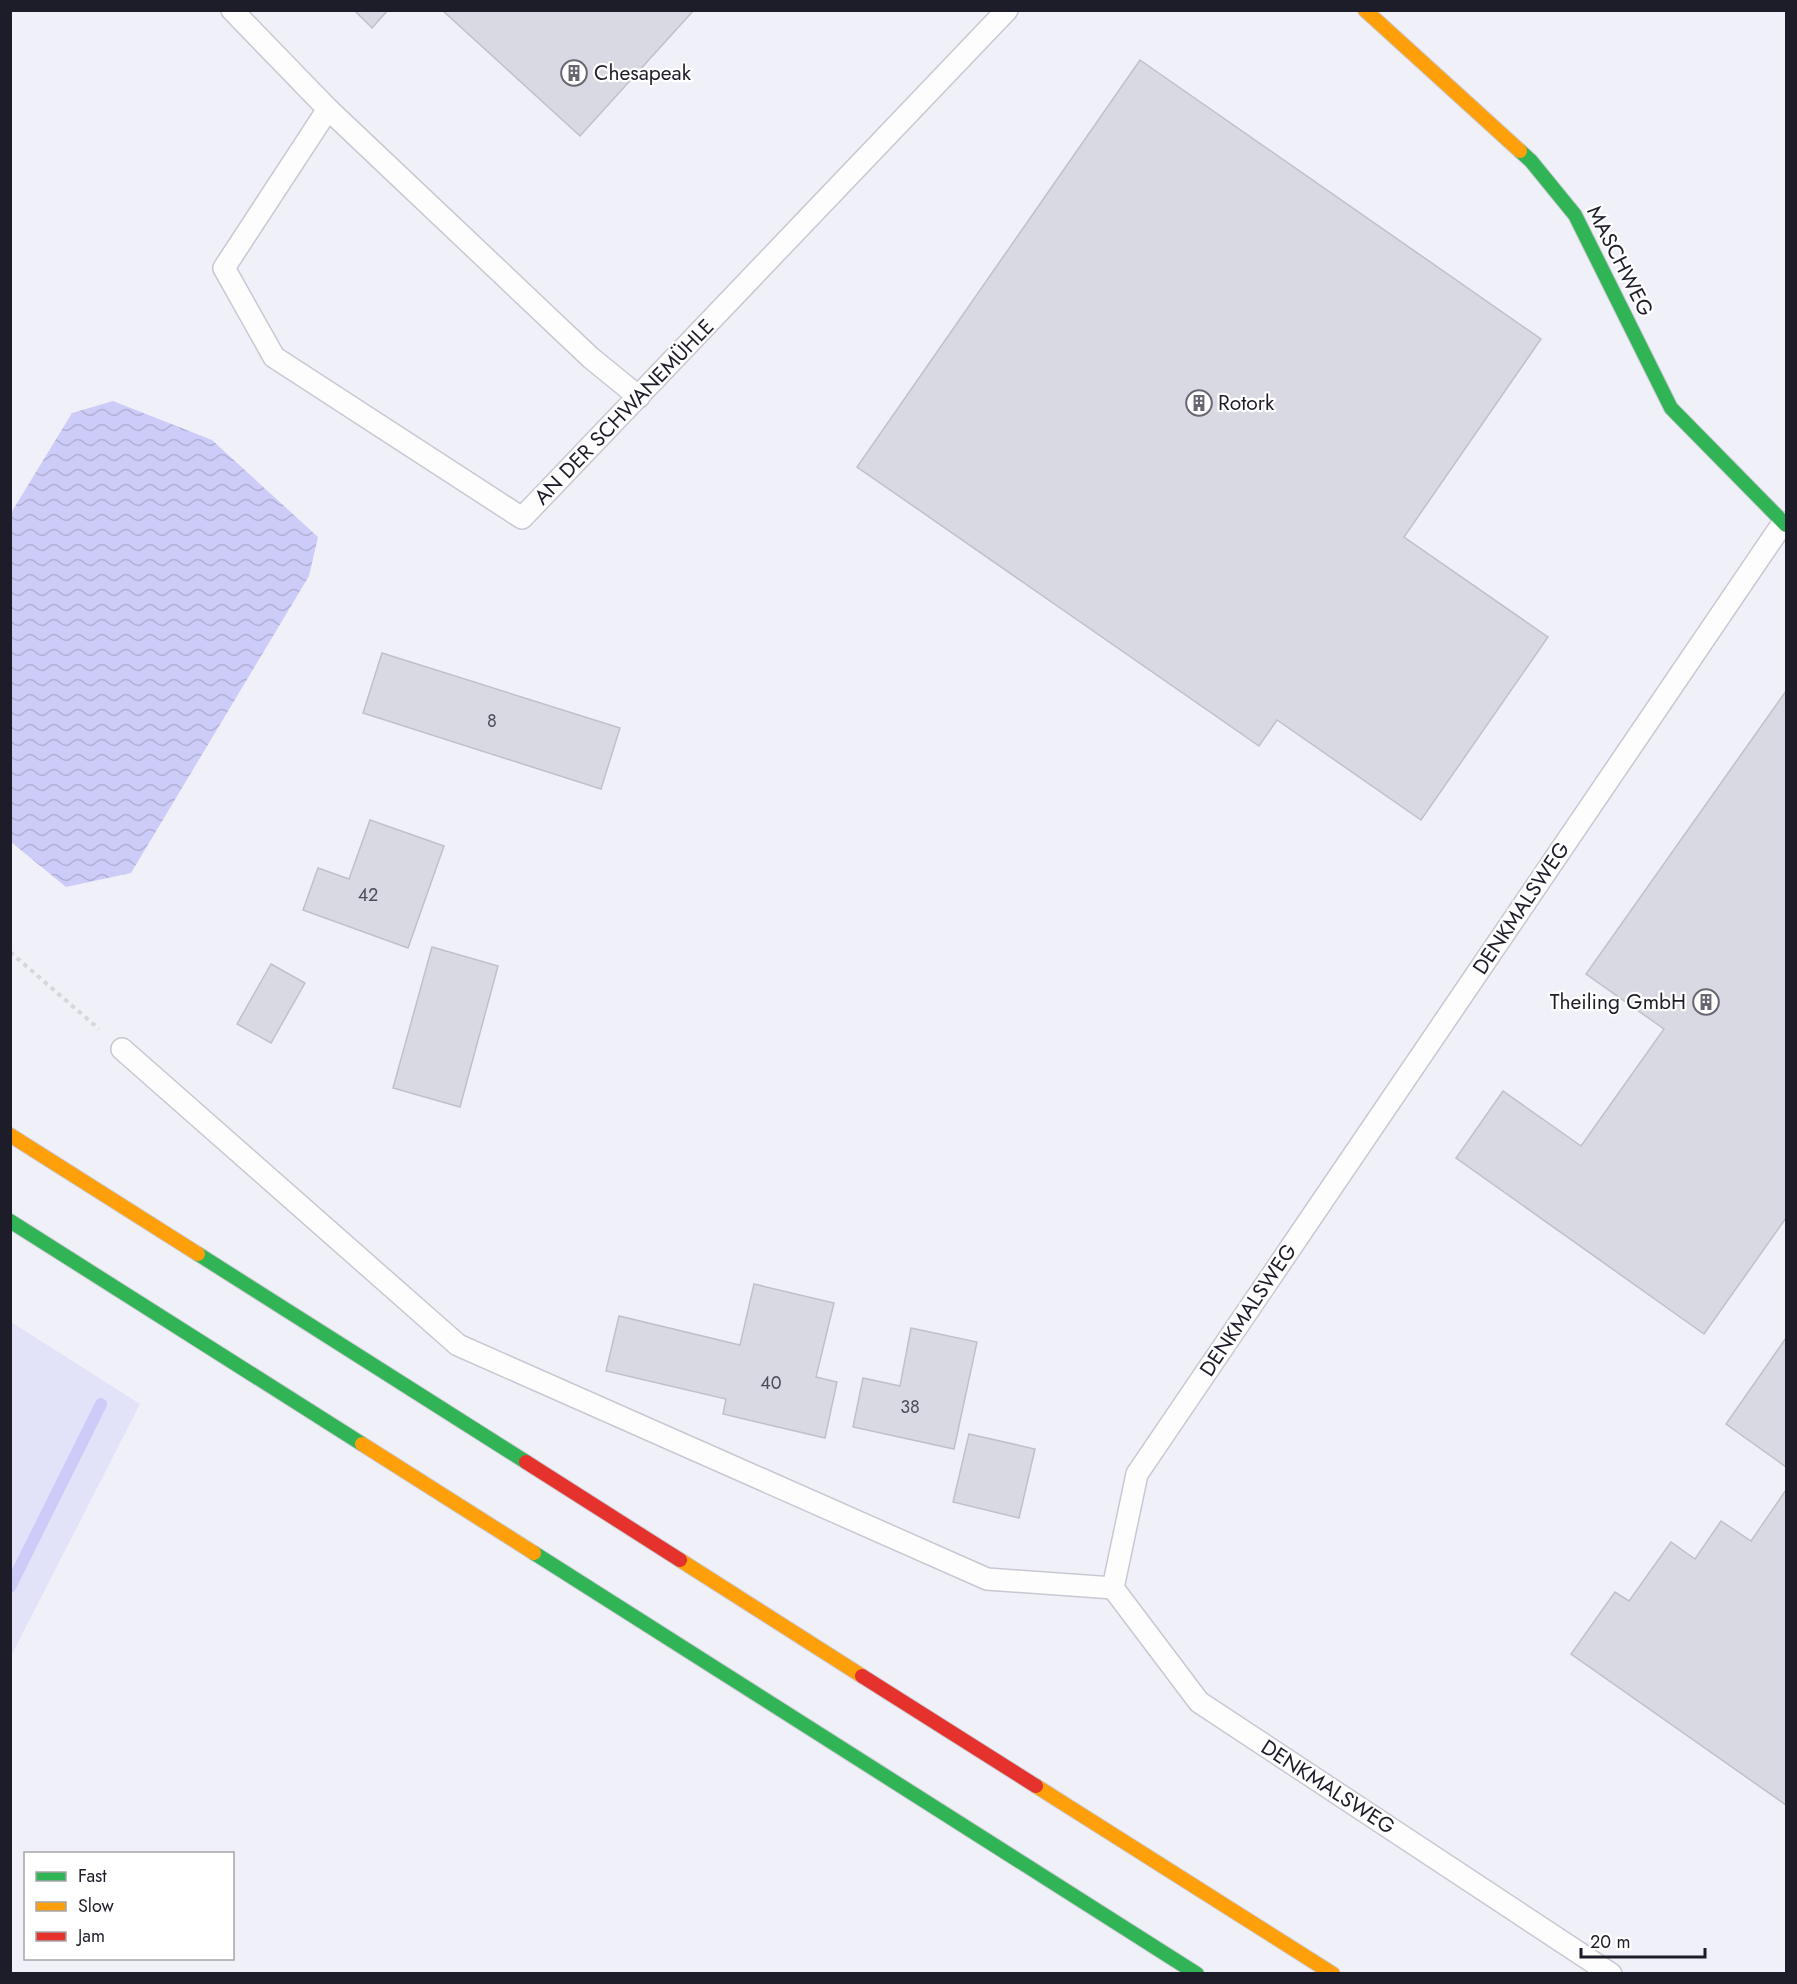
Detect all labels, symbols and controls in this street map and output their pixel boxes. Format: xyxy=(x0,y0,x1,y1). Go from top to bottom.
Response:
building icon: Chesapeak xyxy=(559,58,589,88)
place label: Chesapeak xyxy=(594,58,692,88)
street label: MASCHWEG xyxy=(1579,201,1661,321)
street label: AN DER SCHWANEMÜHLE xyxy=(527,312,721,512)
building icon: Rotork xyxy=(1184,388,1214,418)
place label: Rotork xyxy=(1218,388,1275,418)
house number: 8 xyxy=(487,708,497,734)
street label: DENKMALSWEG xyxy=(1465,836,1577,980)
house number: 42 xyxy=(358,882,378,908)
place label: Theiling GmbH xyxy=(1550,987,1686,1017)
building icon: Theiling GmbH xyxy=(1691,987,1721,1017)
street label: DENKMALSWEG xyxy=(1192,1238,1304,1382)
house number: 40 xyxy=(760,1370,782,1396)
house number: 38 xyxy=(900,1394,920,1420)
street label: DENKMALSWEG xyxy=(1255,1732,1401,1842)
legend xyxy=(24,1852,234,1960)
text: Fast xyxy=(78,1863,107,1889)
text: Slow xyxy=(78,1893,115,1919)
scale bar xyxy=(1581,1921,1706,1959)
text: Jam xyxy=(76,1923,105,1949)
text: 20 m xyxy=(1590,1929,1630,1955)

